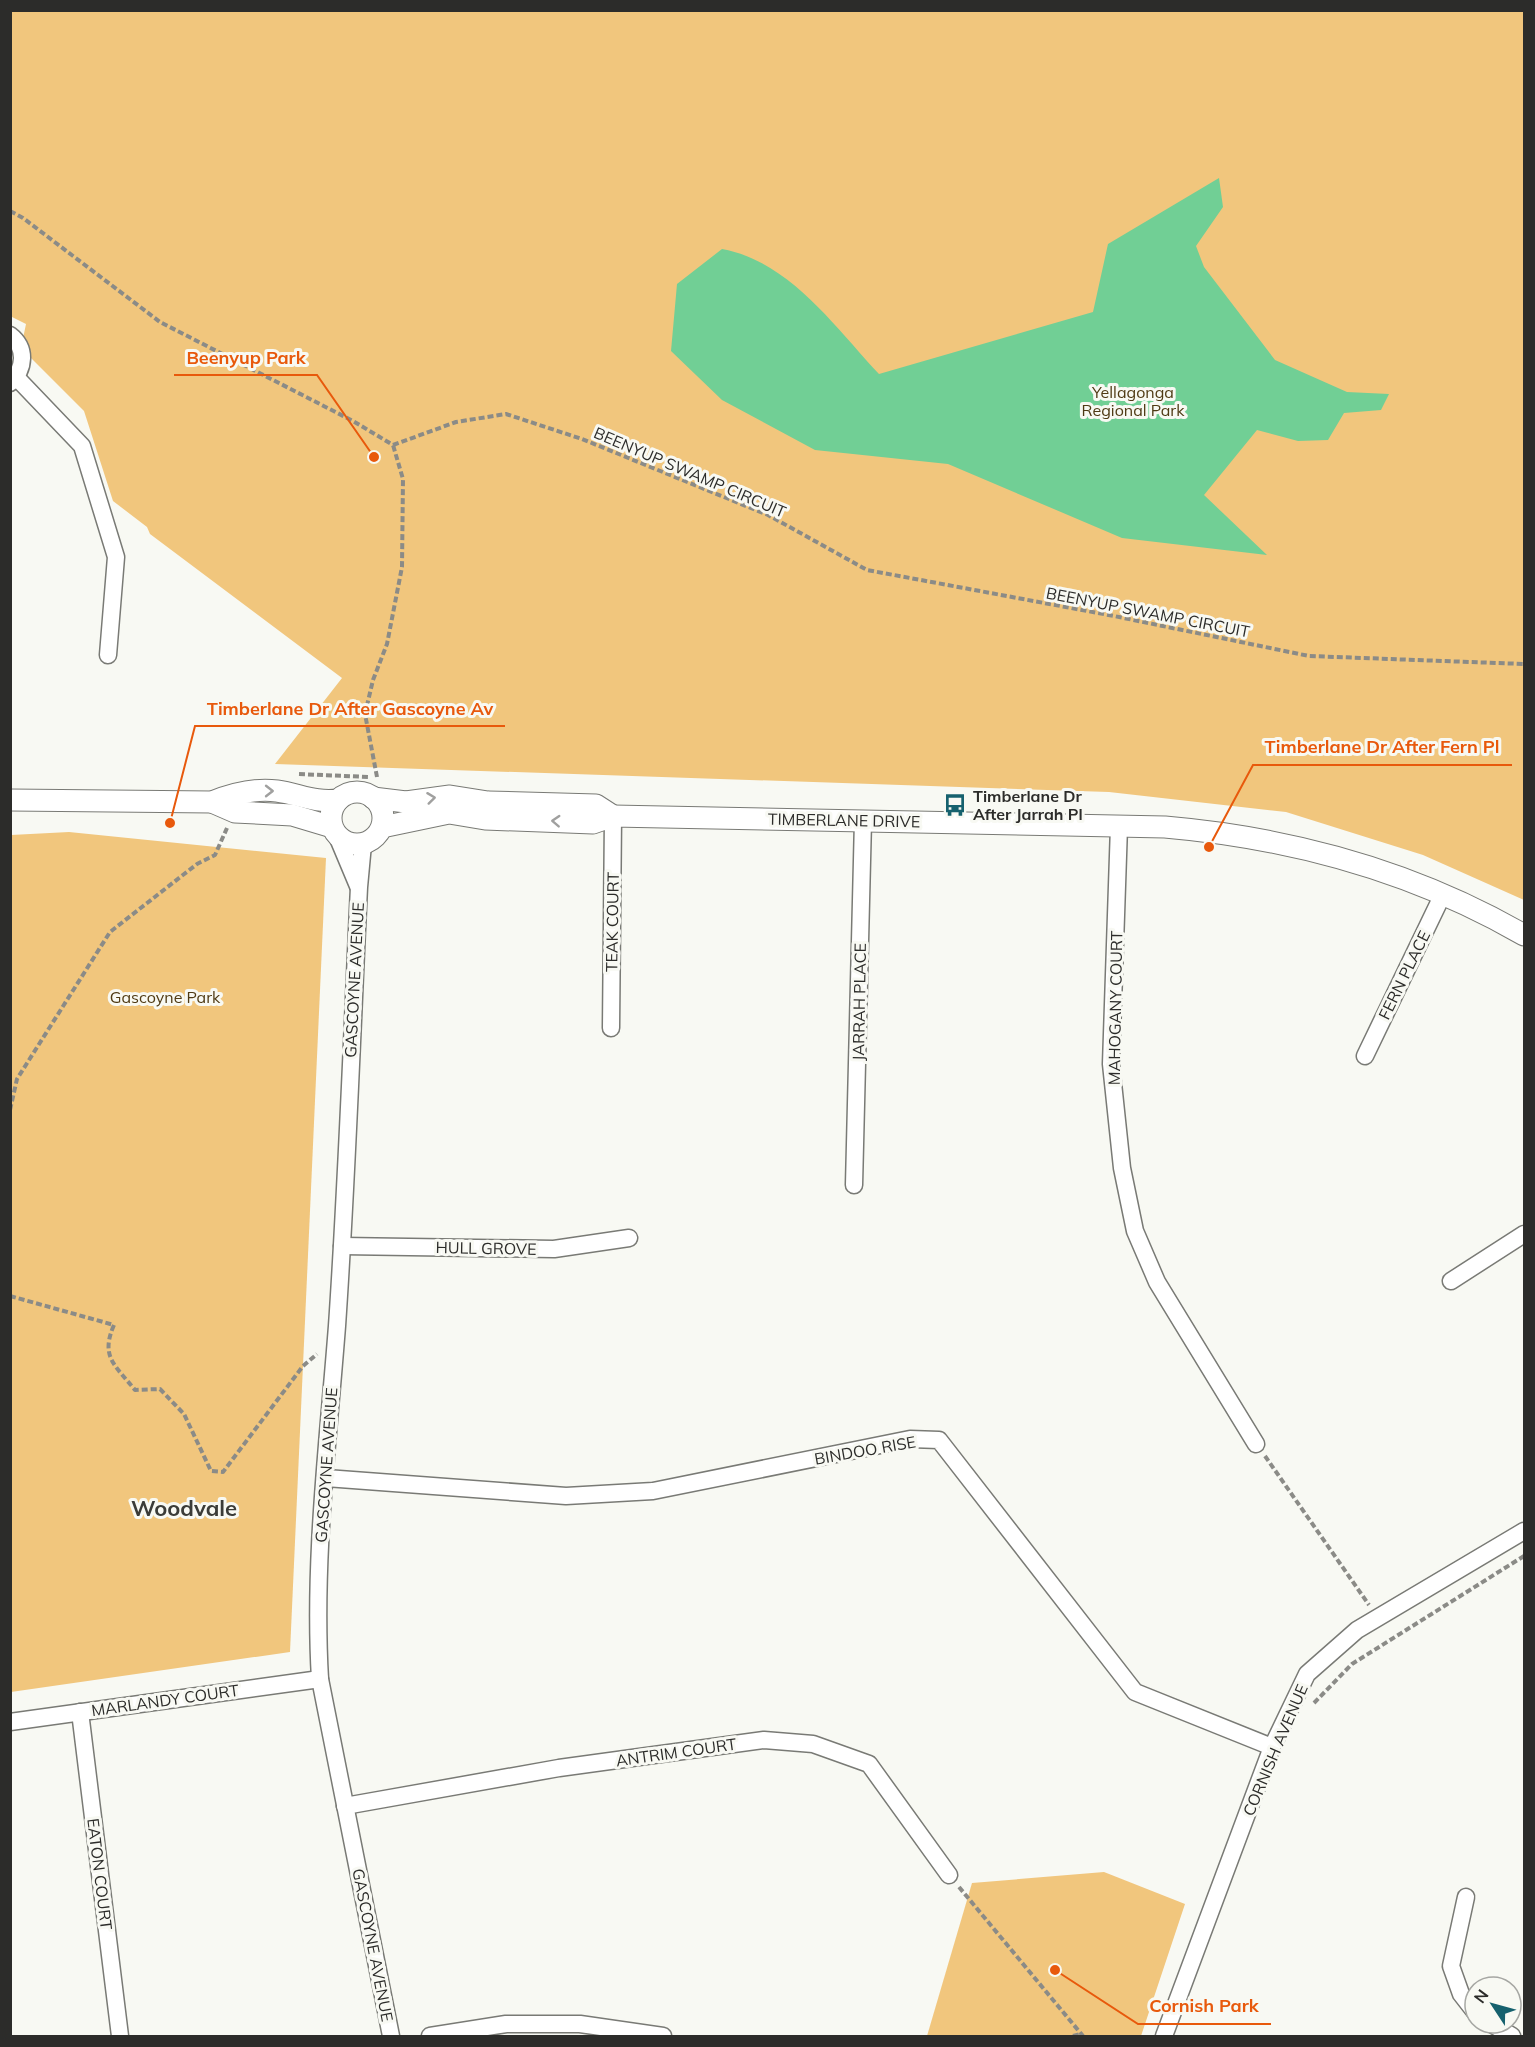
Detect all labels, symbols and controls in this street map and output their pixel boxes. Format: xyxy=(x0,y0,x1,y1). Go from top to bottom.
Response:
callout: Beenyup Park xyxy=(174,339,317,375)
text: Beenyup Park xyxy=(186,346,307,369)
park label: Yellagonga Regional Park xyxy=(1082,382,1185,420)
street label: BEENYUP SWAMP CIRCUIT xyxy=(591,422,789,522)
street label: BEENYUP SWAMP CIRCUIT xyxy=(1045,582,1252,642)
callout: Timberlane Dr After Gascoyne Av xyxy=(195,690,505,726)
text: Timberlane Dr After Gascoyne Av xyxy=(207,697,493,720)
callout: Timberlane Dr After Fern Pl xyxy=(1253,729,1512,765)
text: Timberlane Dr After Fern Pl xyxy=(1265,735,1499,758)
one-way arrow xyxy=(264,785,273,797)
place label: Timberlane Dr After Jarrah Pl xyxy=(973,786,1083,824)
one-way arrow xyxy=(426,792,435,805)
bus stop icon: Timberlane Dr After Jarrah Pl xyxy=(942,792,968,818)
street label: TIMBERLANE DRIVE xyxy=(768,809,920,831)
one-way arrow xyxy=(552,815,561,828)
street label: TEAK COURT xyxy=(601,872,623,972)
street label: GASCOYNE AVENUE xyxy=(340,902,368,1058)
street label: FERN PLACE xyxy=(1374,927,1434,1023)
street label: MAHOGANY COURT xyxy=(1104,930,1126,1085)
street label: JARRAH PLACE xyxy=(848,943,870,1061)
park label: Gascoyne Park xyxy=(110,987,221,1007)
street label: HULL GROVE xyxy=(435,1237,537,1259)
street label: GASCOYNE AVENUE xyxy=(311,1387,341,1543)
street label: BINDOO RISE xyxy=(813,1431,917,1469)
district label: Woodvale xyxy=(131,1494,237,1522)
street label: MARLANDY COURT xyxy=(90,1680,240,1720)
street label: CORNISH AVENUE xyxy=(1238,1681,1312,1819)
street label: ANTRIM COURT xyxy=(614,1734,738,1770)
street label: EATON COURT xyxy=(83,1817,117,1931)
street label: GASCOYNE AVENUE xyxy=(348,1867,398,2023)
north arrow xyxy=(1463,1975,1523,2035)
text: N xyxy=(1469,1985,1493,2007)
callout: Cornish Park xyxy=(1138,1988,1271,2024)
text: Cornish Park xyxy=(1149,1994,1260,2017)

